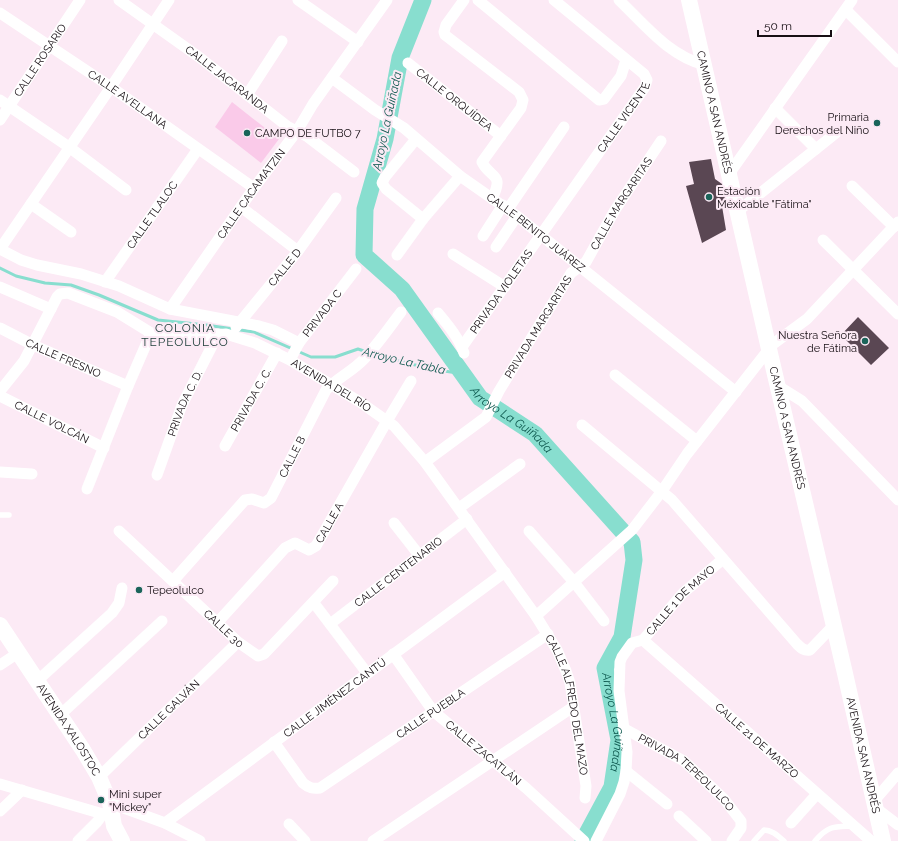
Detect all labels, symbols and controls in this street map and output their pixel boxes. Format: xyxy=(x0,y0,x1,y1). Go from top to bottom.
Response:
scale bar xyxy=(758,12,831,38)
text: 50 m xyxy=(764,19,792,33)
street label: CALLE ROSARIO xyxy=(11,21,69,99)
street label: CALLE JACARANDA xyxy=(183,43,272,116)
street label: CAMINO A SAN ANDRÉS xyxy=(694,49,735,175)
street label: CALLE ORQUÍDEA xyxy=(413,65,496,134)
street label: CALLE AVELLANA xyxy=(85,67,170,132)
water label: Arroyo La Guiñada xyxy=(369,70,404,173)
street label: CALLE VICENTE xyxy=(594,80,653,155)
place label: Primaria Derechos del Niño xyxy=(775,111,869,137)
marker: Primaria Derechos del Niño xyxy=(872,118,882,128)
place label: CAMPO DE FUTBO 7 xyxy=(255,127,361,140)
marker: CAMPO DE FUTBO 7 xyxy=(242,128,252,138)
street label: CALLE CACAMATZIN xyxy=(214,146,288,241)
street label: CALLE MARGARITAS xyxy=(588,154,655,252)
street label: CALLE TLALOC xyxy=(124,178,180,251)
place label: Estación Méxicable "Fátima" xyxy=(717,185,812,211)
street label: CALLE BENITO JUÁREZ xyxy=(484,190,588,275)
marker: Estación Méxicable "Fátima" xyxy=(704,192,714,202)
street label: CALLE D xyxy=(265,246,304,289)
street label: PRIVADA VIOLETAS xyxy=(467,247,535,336)
street label: PRIVADA MARGARITAS xyxy=(502,273,575,381)
street label: PRIVADA C xyxy=(300,287,345,339)
district label: COLONIA TEPEOLULCO xyxy=(141,321,229,349)
place label: Nuestra Señora de Fátima xyxy=(778,329,857,355)
street label: CALLE FRESNO xyxy=(23,336,103,380)
marker: Nuestra Señora de Fátima xyxy=(860,336,870,346)
water label: Arroyo La Tabla xyxy=(360,344,447,377)
street label: AVENIDA DEL RÍO xyxy=(289,356,374,414)
street label: CAMINO A SAN ANDRÉS xyxy=(767,365,808,491)
street label: PRIVADA C. C. xyxy=(228,366,274,434)
street label: PRIVADA C. D. xyxy=(165,368,205,438)
water label: Arroyo La Guiñada xyxy=(467,383,556,456)
street label: CALLE VOLCÁN xyxy=(12,398,91,446)
street label: CALLE B xyxy=(276,434,308,480)
street label: CALLE A xyxy=(313,500,346,545)
street label: CALLE CENTENARIO xyxy=(352,534,445,610)
street label: CALLE 1 DE MAYO xyxy=(643,562,718,638)
place label: Tepeolulco xyxy=(147,584,204,597)
marker: Tepeolulco xyxy=(134,585,144,595)
street label: CALLE 30 xyxy=(201,607,246,650)
street label: CALLE ALFREDO DEL MAZO xyxy=(542,632,591,776)
street label: CALLE JIMÉNEZ CANTÚ xyxy=(281,655,389,740)
water label: Arroyo La Guiñada xyxy=(599,670,626,773)
street label: CALLE GALVÁN xyxy=(135,677,202,742)
street label: AVENIDA XALOSTOC xyxy=(34,681,103,778)
street label: CALLE PUEBLA xyxy=(394,685,468,741)
street label: AVENIDA SAN ANDRÉS xyxy=(844,696,883,815)
street label: CALLE 21 DE MARZO xyxy=(713,700,802,781)
street label: CALLE ZACATLÁN xyxy=(443,718,524,788)
street label: PRIVADA TEPEOLULCO xyxy=(636,731,737,813)
place label: Mini super "Mickey" xyxy=(109,788,162,814)
marker: Mini super "Mickey" xyxy=(96,795,106,805)

